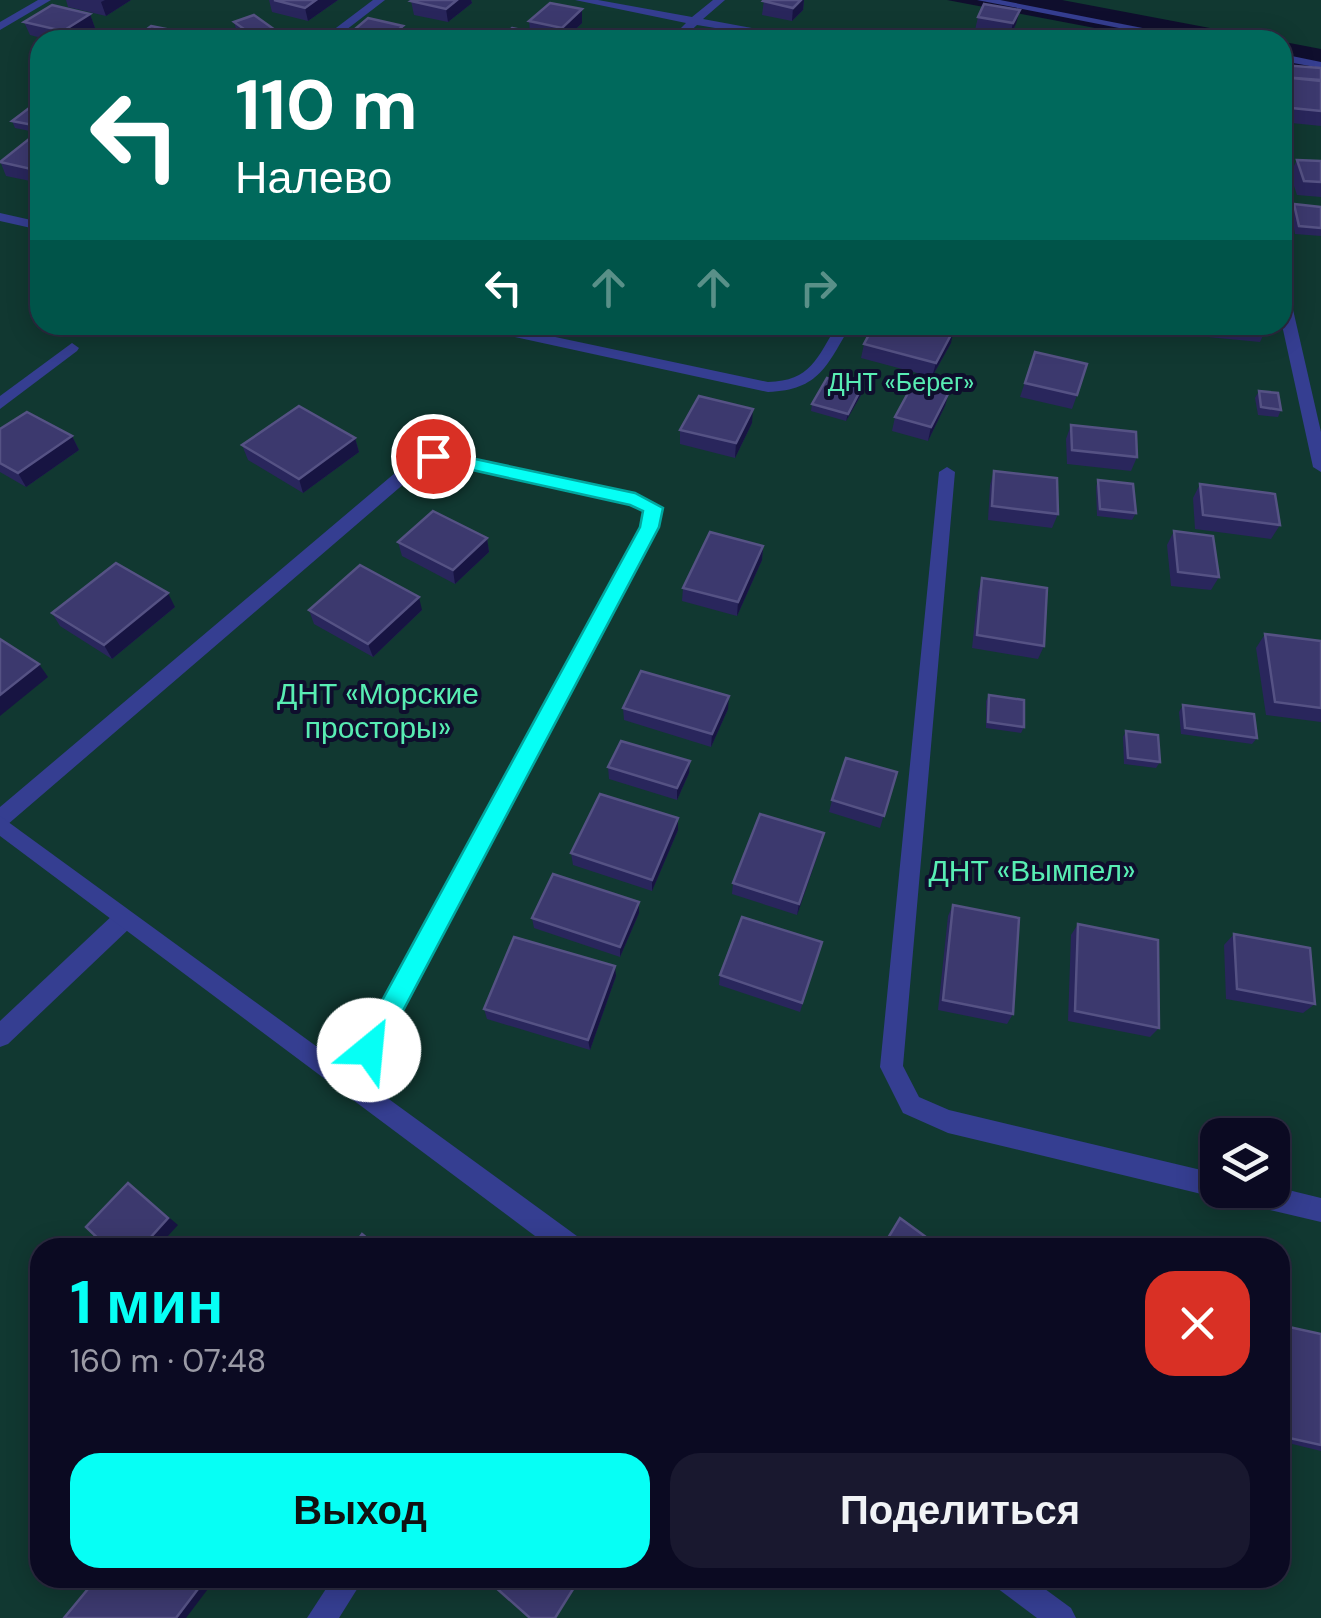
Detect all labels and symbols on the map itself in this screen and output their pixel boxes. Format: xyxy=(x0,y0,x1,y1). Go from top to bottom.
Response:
park label: ДНТ «Берег» xyxy=(828,366,974,399)
pin xyxy=(391,414,476,499)
park label: ДНТ «Морские просторы» xyxy=(277,674,479,747)
park label: ДНТ «Вымпел» xyxy=(928,851,1136,890)
position arrow xyxy=(317,998,421,1102)

